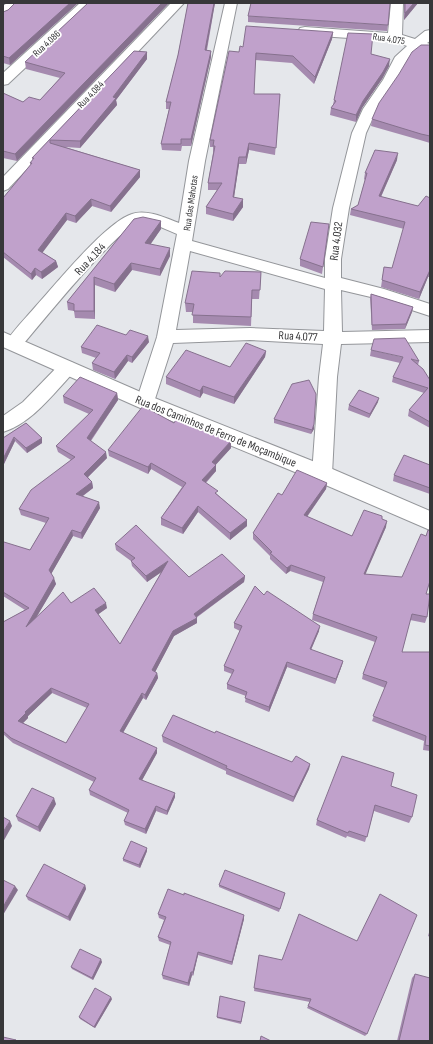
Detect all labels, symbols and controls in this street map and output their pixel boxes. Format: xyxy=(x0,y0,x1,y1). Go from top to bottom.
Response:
street label: Rua 4.086 xyxy=(30,28,63,59)
street label: Rua 4.075 xyxy=(372,31,406,47)
street label: Rua 4.084 xyxy=(75,79,107,111)
street label: Rua das Mahotas xyxy=(181,174,201,232)
street label: Rua 4.032 xyxy=(327,221,346,262)
street label: Rua 4.184 xyxy=(72,240,109,279)
street label: Rua 4.077 xyxy=(278,328,318,345)
street label: Rua dos Caminhos de Ferro de Moçambique xyxy=(133,392,299,471)

